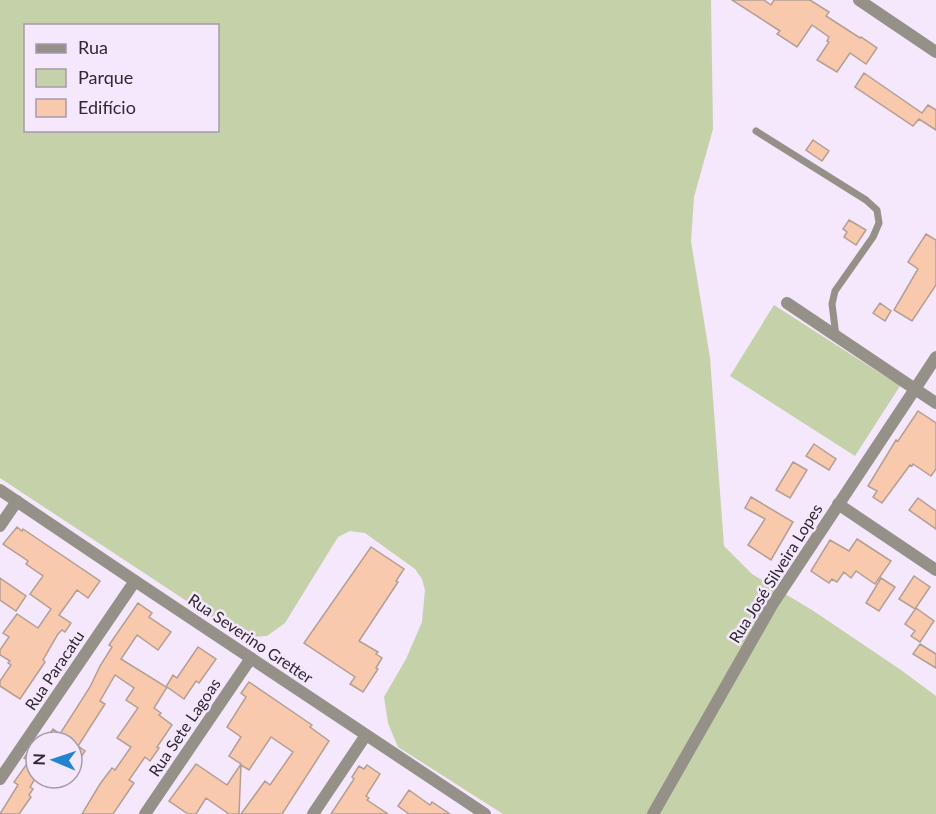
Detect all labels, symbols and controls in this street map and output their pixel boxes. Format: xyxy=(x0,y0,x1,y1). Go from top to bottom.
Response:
legend xyxy=(24,24,219,132)
text: Rua xyxy=(78,36,108,58)
text: Parque xyxy=(78,66,133,88)
text: Edifício xyxy=(78,96,136,118)
street label: Rua José Silveira Lopes xyxy=(724,500,826,646)
street label: Rua Severino Gretter xyxy=(185,589,317,687)
street label: Rua Paracatu xyxy=(20,627,88,713)
street label: Rua Sete Lagoas xyxy=(144,674,224,780)
north arrow xyxy=(24,730,84,790)
text: N xyxy=(29,753,48,766)

